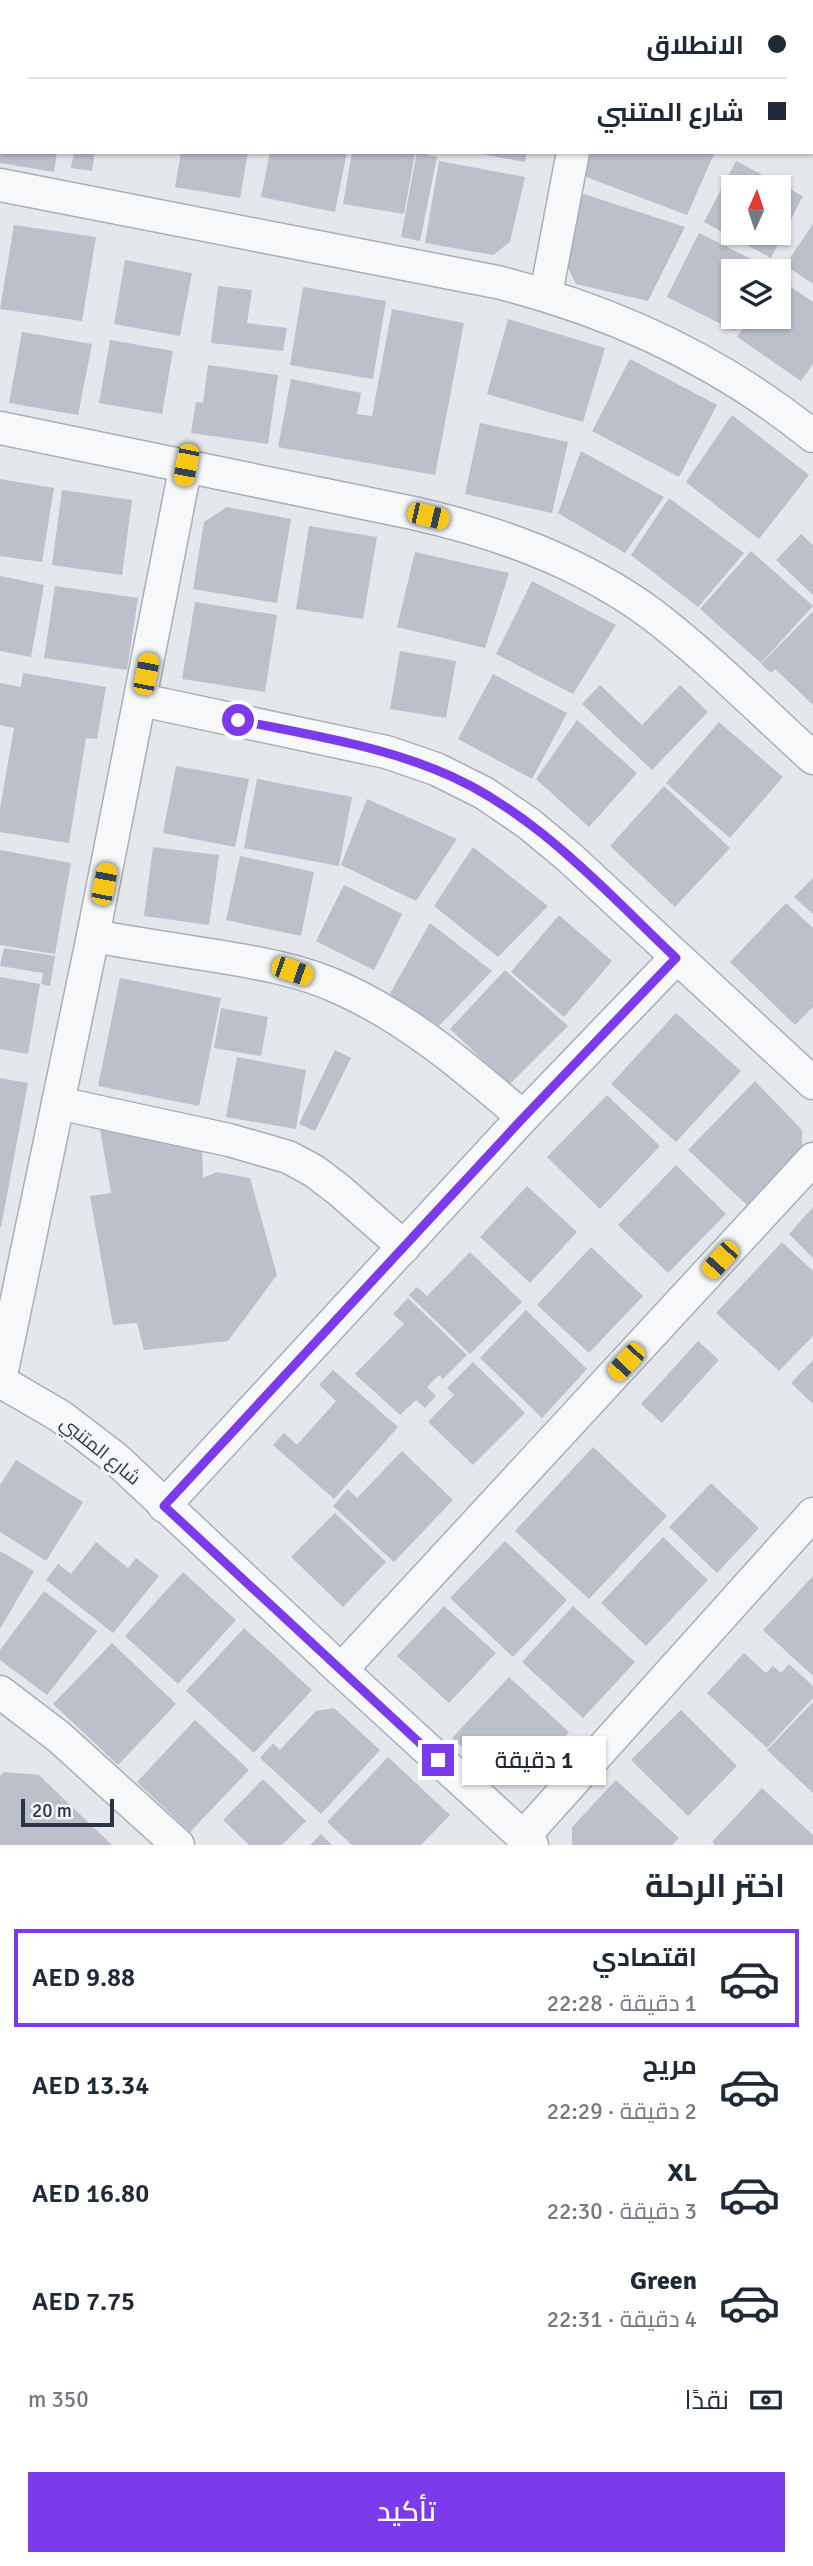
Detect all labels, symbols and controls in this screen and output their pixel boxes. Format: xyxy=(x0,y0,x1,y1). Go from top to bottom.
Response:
text: الانطلاق xyxy=(646,30,744,62)
text: شارع المتنبي xyxy=(597,97,744,129)
north arrow xyxy=(721,175,791,245)
map controls xyxy=(721,175,791,329)
button: layers xyxy=(721,259,791,329)
car xyxy=(172,442,201,488)
car xyxy=(406,501,451,531)
car xyxy=(132,651,161,697)
route start xyxy=(222,704,254,736)
car xyxy=(90,861,119,907)
car xyxy=(269,954,316,988)
car xyxy=(699,1237,742,1283)
car xyxy=(604,1339,649,1385)
street label: شارع المتنبي xyxy=(54,1411,145,1492)
callout: 1 دقيقة xyxy=(462,1736,606,1784)
route end xyxy=(422,1744,454,1776)
text: 1 دقيقة xyxy=(495,1746,573,1775)
scale bar xyxy=(21,1796,114,1828)
text: 20 m xyxy=(32,1799,72,1823)
text: اختر الرحلة xyxy=(645,1867,785,1906)
text: اقتصادي xyxy=(592,1942,697,1974)
icon: car xyxy=(718,1947,781,2010)
text: AED 9.88 xyxy=(32,1962,135,1994)
text: 1 دقيقة · 22:28 xyxy=(547,1989,697,2018)
text: مريح xyxy=(642,2050,697,2082)
icon: car xyxy=(718,2055,781,2118)
text: AED 13.34 xyxy=(32,2070,149,2102)
text: 2 دقيقة · 22:29 xyxy=(547,2097,697,2126)
text: XL xyxy=(667,2157,697,2189)
icon: car xyxy=(718,2163,781,2226)
text: AED 16.80 xyxy=(32,2178,149,2210)
text: 3 دقيقة · 22:30 xyxy=(547,2197,697,2226)
text: Green xyxy=(630,2265,697,2297)
icon: car xyxy=(718,2271,781,2334)
text: AED 7.75 xyxy=(32,2286,135,2318)
text: 4 دقيقة · 22:31 xyxy=(547,2305,697,2334)
icon: cash xyxy=(747,2381,785,2419)
text: 350 m xyxy=(28,2385,89,2414)
text: نقدًا xyxy=(685,2385,729,2417)
button: تأكيد xyxy=(28,2472,785,2552)

